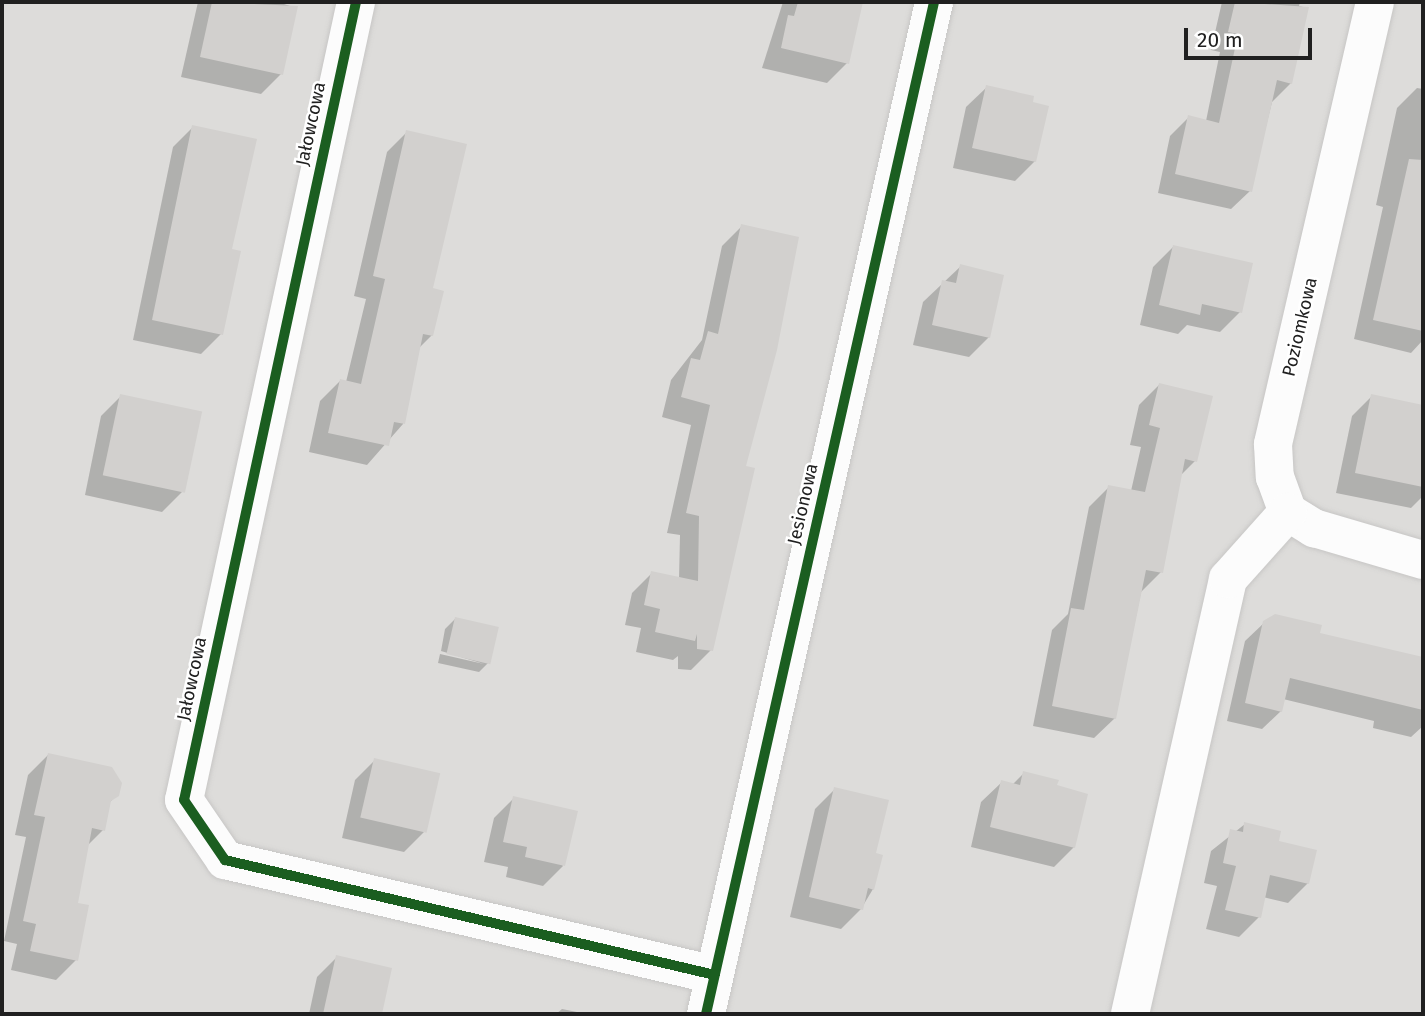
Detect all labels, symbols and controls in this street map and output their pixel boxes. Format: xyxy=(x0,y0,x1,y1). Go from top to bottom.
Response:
scale bar xyxy=(1187,14,1315,58)
text: 20 m xyxy=(1197,27,1243,53)
street label: Jałowcowa xyxy=(292,80,330,168)
street label: Poziomkowa xyxy=(1278,275,1322,379)
street label: Jesionowa xyxy=(783,461,823,547)
street label: Jałowcowa xyxy=(173,635,211,723)

